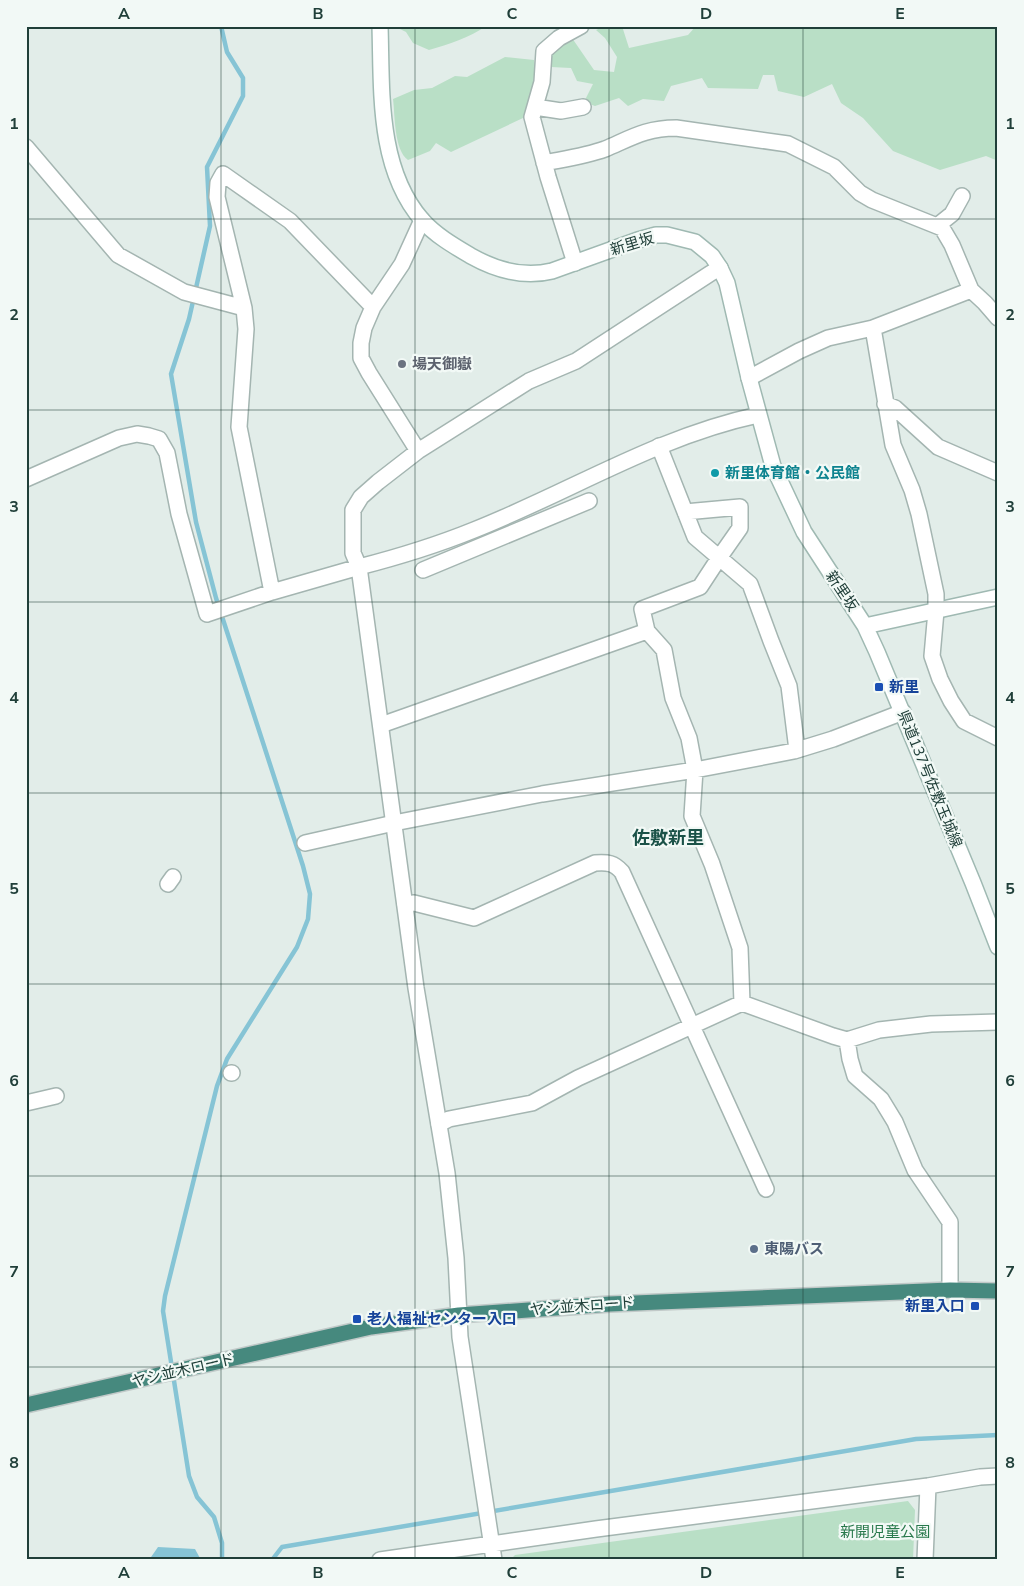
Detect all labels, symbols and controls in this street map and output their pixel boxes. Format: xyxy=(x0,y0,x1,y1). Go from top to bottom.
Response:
text: A xyxy=(118,3,130,25)
text: B xyxy=(312,3,324,25)
text: C xyxy=(507,3,518,25)
text: D xyxy=(700,3,712,25)
text: E xyxy=(895,3,905,25)
text: 1 xyxy=(9,113,19,135)
text: 1 xyxy=(1005,113,1015,135)
street label: 新里坂 xyxy=(608,228,656,260)
text: 2 xyxy=(9,304,19,326)
text: 2 xyxy=(1005,304,1015,326)
place label: 場天御嶽 xyxy=(412,354,472,374)
marker: 場天御嶽 xyxy=(396,358,408,370)
place label: 新里体育館・公民館 xyxy=(725,463,860,483)
marker: 新里体育館・公民館 xyxy=(709,467,721,479)
text: 3 xyxy=(9,496,19,518)
text: 3 xyxy=(1005,496,1015,518)
street label: 新里坂 xyxy=(821,567,863,615)
place label: 新里 xyxy=(889,677,919,697)
marker: 新里 xyxy=(873,681,885,693)
text: 4 xyxy=(9,687,19,709)
text: 4 xyxy=(1005,687,1015,709)
street label: 県道137号佐敷玉城線 xyxy=(893,707,967,851)
district label: 佐敷新里 xyxy=(632,826,704,850)
text: 5 xyxy=(9,878,19,900)
text: 5 xyxy=(1005,878,1015,900)
text: 6 xyxy=(9,1070,19,1092)
text: 6 xyxy=(1005,1070,1015,1092)
place label: 東陽バス xyxy=(764,1239,824,1259)
marker: 東陽バス xyxy=(748,1243,760,1255)
text: 7 xyxy=(9,1261,19,1283)
text: 7 xyxy=(1005,1261,1015,1283)
street label: ヤシ並木ロード xyxy=(529,1292,635,1320)
place label: 新里入口 xyxy=(905,1296,965,1316)
marker: 新里入口 xyxy=(969,1300,981,1312)
place label: 老人福祉センター入口 xyxy=(367,1309,517,1329)
marker: 老人福祉センター入口 xyxy=(351,1313,363,1325)
street label: ヤシ並木ロード xyxy=(130,1348,236,1392)
text: 8 xyxy=(9,1452,19,1474)
text: 8 xyxy=(1005,1452,1015,1474)
park label: 新開児童公園 xyxy=(840,1522,930,1542)
text: A xyxy=(118,1562,130,1584)
text: B xyxy=(312,1562,324,1584)
text: C xyxy=(507,1562,518,1584)
text: D xyxy=(700,1562,712,1584)
text: E xyxy=(895,1562,905,1584)

